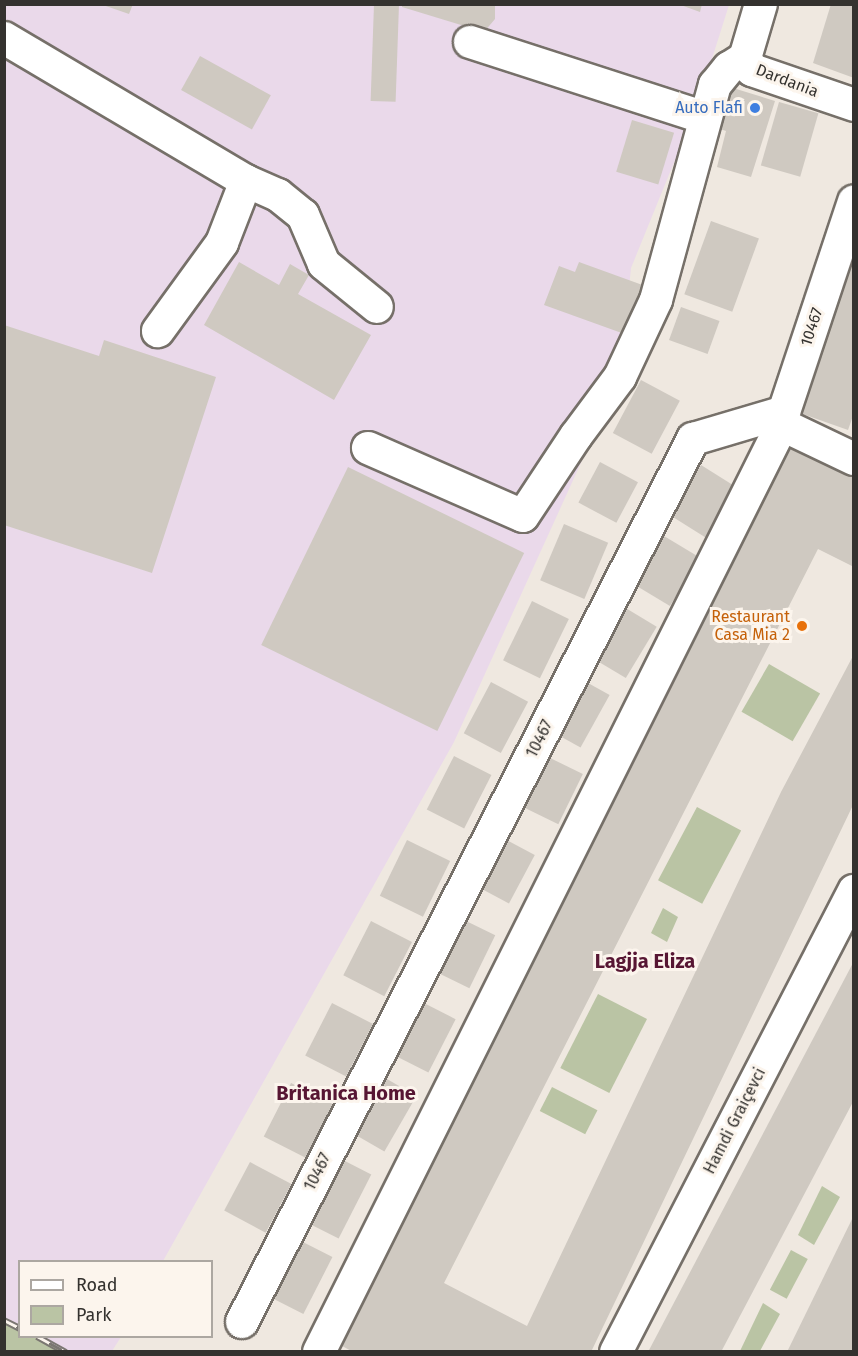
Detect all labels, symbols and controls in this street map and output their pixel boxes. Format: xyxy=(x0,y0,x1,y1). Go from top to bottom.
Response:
street label: Dardania xyxy=(753,60,821,102)
place label: Auto Flafi xyxy=(675,98,743,118)
marker: Auto Flafi xyxy=(748,101,762,115)
street label: 10467 xyxy=(797,305,827,349)
place label: Restaurant Casa Mia 2 xyxy=(711,607,790,645)
marker: Restaurant Casa Mia 2 xyxy=(795,619,809,633)
street label: 10467 xyxy=(522,717,558,761)
district label: Lagjja Eliza xyxy=(595,949,695,973)
street label: Hamdi Graiçevci xyxy=(700,1065,770,1177)
district label: Britanica Home xyxy=(276,1081,416,1105)
street label: 10467 xyxy=(300,1150,336,1194)
legend xyxy=(18,1260,213,1338)
text: Road xyxy=(76,1274,118,1296)
text: Park xyxy=(76,1304,111,1326)

